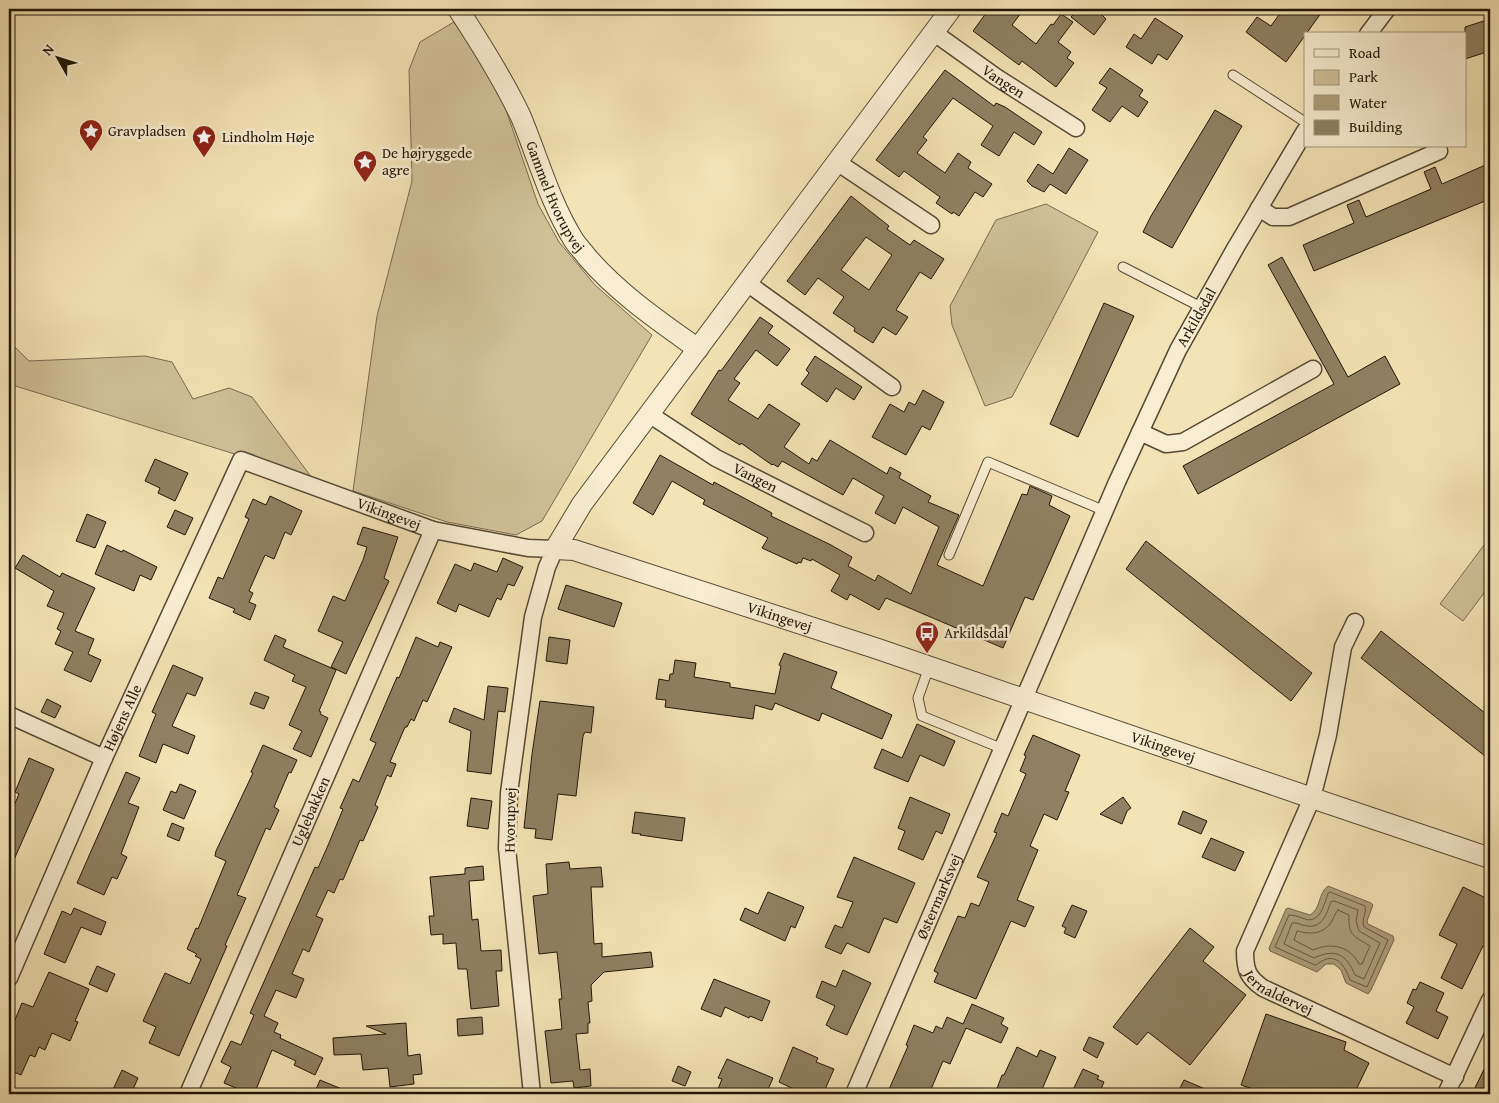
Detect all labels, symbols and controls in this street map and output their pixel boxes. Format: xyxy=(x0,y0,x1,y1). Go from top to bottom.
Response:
north arrow xyxy=(32,32,82,82)
legend xyxy=(1304,32,1466,148)
text: N xyxy=(37,39,59,60)
text: Road xyxy=(1349,42,1380,63)
street label: Vangen xyxy=(978,59,1030,103)
text: Park xyxy=(1349,66,1378,87)
text: Water xyxy=(1349,92,1387,113)
text: Building xyxy=(1349,116,1403,137)
place icon: Gravpladsen xyxy=(78,118,104,152)
place label: Gravpladsen xyxy=(108,120,187,141)
place icon: Lindholm Høje xyxy=(191,124,217,158)
place label: Lindholm Høje xyxy=(222,126,314,147)
street label: Gammel Hvorupvej xyxy=(521,138,590,257)
place label: De højryggede agre xyxy=(382,142,472,180)
place icon: De højryggede agre xyxy=(352,149,378,183)
street label: Arkildsdal xyxy=(1171,284,1221,350)
street label: Vangen xyxy=(729,457,782,498)
street label: Vikingevej xyxy=(354,492,424,535)
street label: Vikingevej xyxy=(744,596,815,637)
bus stop icon: Arkildsdal xyxy=(914,620,940,654)
place label: Arkildsdal xyxy=(944,622,1009,643)
street label: Højens Alle xyxy=(98,681,146,754)
street label: Vikingevej xyxy=(1128,726,1198,767)
street label: Uglebakken xyxy=(286,773,335,849)
street label: Hvorupvej xyxy=(498,787,521,853)
street label: Østermarksvej xyxy=(911,850,966,942)
street label: Jernaldervej xyxy=(1238,964,1317,1020)

